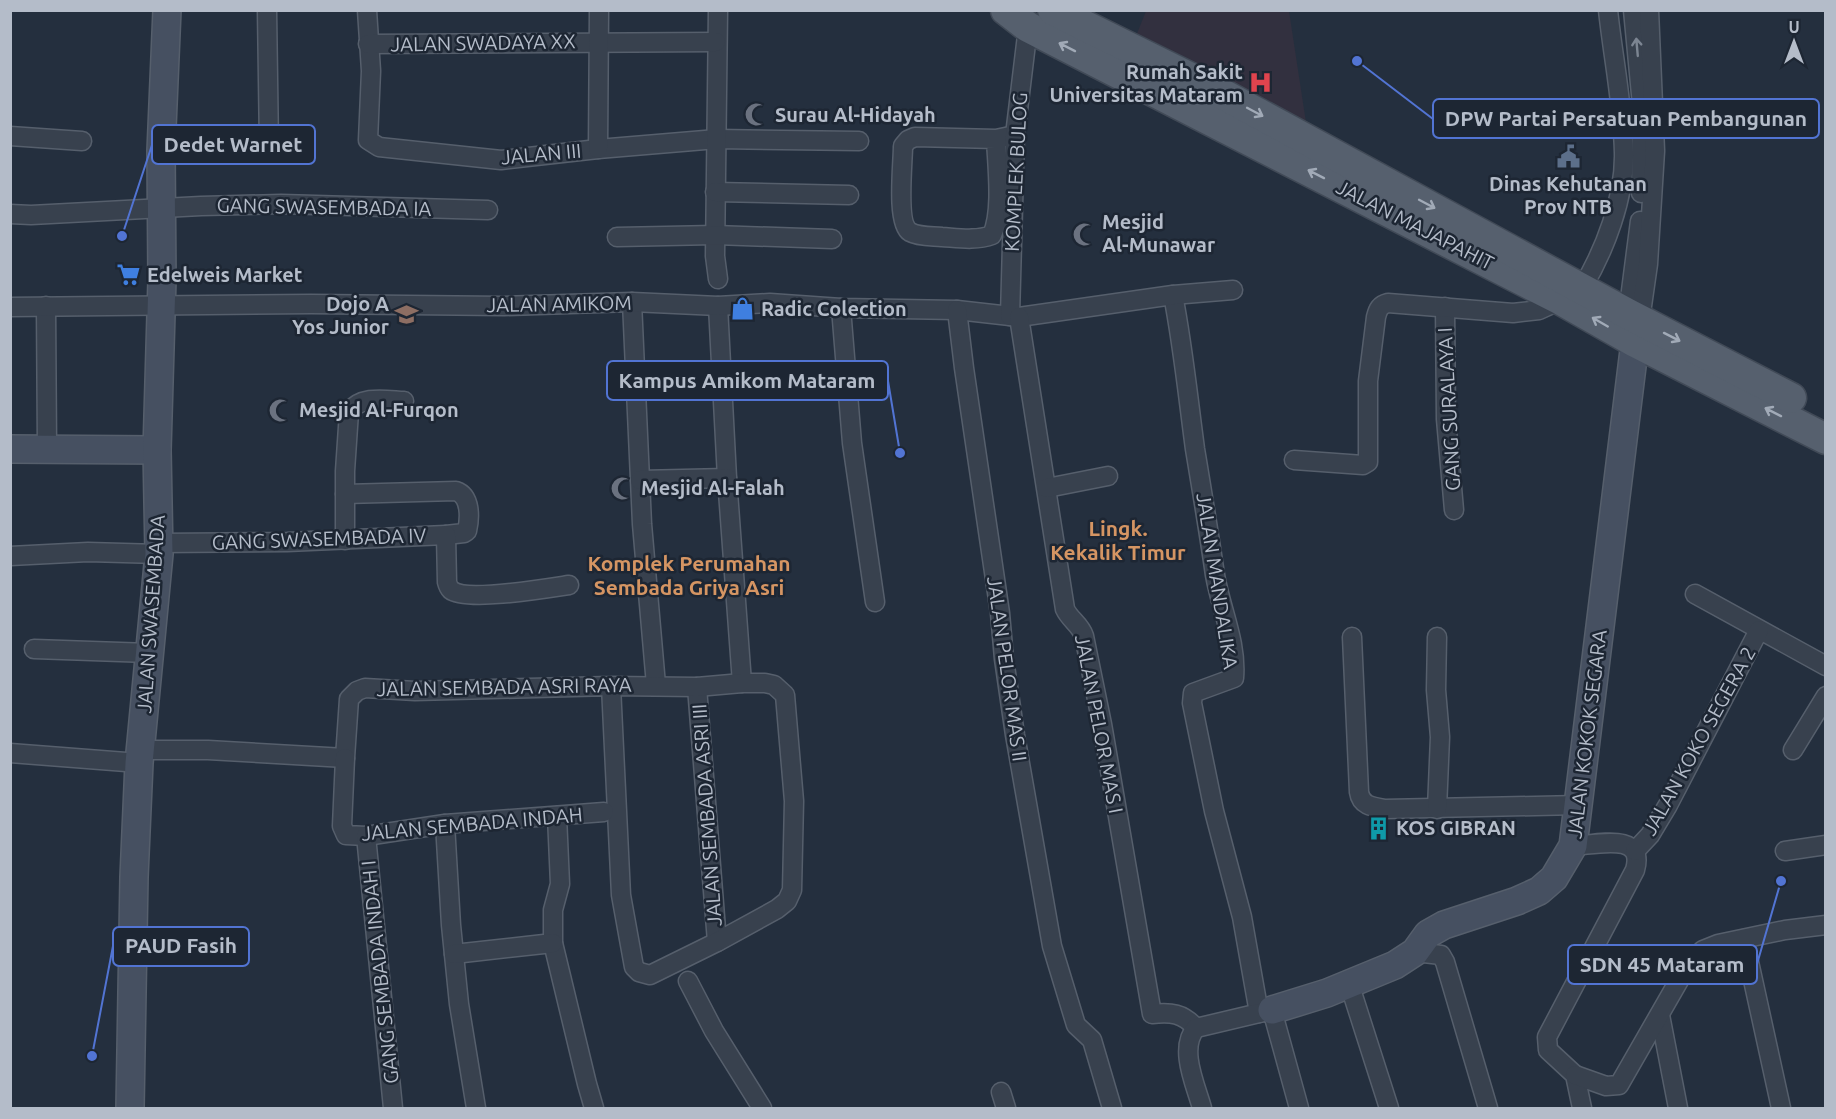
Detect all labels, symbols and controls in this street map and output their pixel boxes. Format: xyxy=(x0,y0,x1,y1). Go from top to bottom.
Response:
north arrow xyxy=(1764,12,1824,72)
text: U xyxy=(1788,18,1800,36)
street label: JALAN SWADAYA XX xyxy=(390,29,576,56)
one-way arrow xyxy=(1631,37,1642,57)
one-way arrow xyxy=(1059,41,1077,52)
place label: Rumah Sakit Universitas Mataram xyxy=(1049,60,1243,106)
hospital icon: Rumah Sakit Universitas Mataram xyxy=(1248,70,1274,96)
street label: KOMPLEK BULOG xyxy=(1000,92,1031,252)
callout: DPW Partai Persatuan Pembangunan xyxy=(1433,99,1819,138)
mosque icon: Surau Al-Hidayah xyxy=(744,102,770,128)
place label: Surau Al-Hidayah xyxy=(775,103,936,126)
text: DPW Partai Persatuan Pembangunan xyxy=(1445,106,1807,130)
one-way arrow xyxy=(1246,107,1264,118)
callout: Dedet Warnet xyxy=(152,125,315,164)
text: Dedet Warnet xyxy=(164,132,302,156)
street label: JALAN III xyxy=(500,139,582,168)
public building icon: Dinas Kehutanan Prov NTB xyxy=(1555,143,1581,169)
one-way arrow xyxy=(1307,168,1325,179)
place label: Dinas Kehutanan Prov NTB xyxy=(1489,172,1647,218)
street label: JALAN MAJAPAHIT xyxy=(1333,175,1498,274)
street label: GANG SWASEMBADA IA xyxy=(216,193,432,220)
one-way arrow xyxy=(1418,198,1435,210)
place label: Mesjid Al-Munawar xyxy=(1102,210,1216,256)
mosque icon: Mesjid Al-Munawar xyxy=(1071,221,1097,247)
supermarket icon: Edelweis Market xyxy=(116,262,142,288)
place label: Edelweis Market xyxy=(147,263,303,286)
street label: JALAN AMIKOM xyxy=(486,291,632,316)
place label: Dojo A Yos Junior xyxy=(292,292,390,338)
shop icon: Radic Colection xyxy=(730,296,756,322)
place label: Radic Colection xyxy=(761,297,907,320)
school or university icon: Dojo A Yos Junior xyxy=(394,302,420,328)
one-way arrow xyxy=(1592,316,1609,328)
street label: GANG SURALAYA I xyxy=(1433,327,1464,491)
one-way arrow xyxy=(1663,332,1681,343)
callout: Kampus Amikom Mataram xyxy=(607,361,888,400)
text: Kampus Amikom Mataram xyxy=(619,368,875,392)
mosque icon: Mesjid Al-Furqon xyxy=(268,397,294,423)
place label: Mesjid Al-Furqon xyxy=(299,398,459,421)
one-way arrow xyxy=(1765,406,1783,418)
mosque icon: Mesjid Al-Falah xyxy=(610,475,636,501)
place label: Mesjid Al-Falah xyxy=(641,476,785,499)
street label: JALAN MANDALIKA xyxy=(1192,491,1243,671)
street label: JALAN SWASEMBADA xyxy=(132,514,169,714)
district label: Lingk. Kekalik Timur xyxy=(1050,516,1186,564)
street label: GANG SWASEMBADA IV xyxy=(211,523,427,554)
district label: Komplek Perumahan Sembada Griya Asri xyxy=(587,551,791,599)
street label: JALAN PELOR MAS II xyxy=(983,575,1032,763)
street label: JALAN KOKOK SEGARA xyxy=(1562,628,1611,840)
street label: JALAN PELOR MAS I xyxy=(1071,633,1128,815)
street label: JALAN KOKO SEGERA 2 xyxy=(1637,642,1760,839)
street label: JALAN SEMBADA ASRI RAYA xyxy=(376,673,632,700)
street label: JALAN SEMBADA ASRI III xyxy=(687,703,726,927)
street label: JALAN SEMBADA INDAH xyxy=(360,802,583,845)
building icon: KOS GIBRAN xyxy=(1365,815,1391,841)
place label: KOS GIBRAN xyxy=(1396,816,1516,839)
street label: GANG SEMBADA INDAH I xyxy=(356,859,403,1085)
callout: PAUD Fasih xyxy=(113,927,249,966)
text: PAUD Fasih xyxy=(125,933,237,957)
callout: SDN 45 Mataram xyxy=(1568,945,1757,984)
text: SDN 45 Mataram xyxy=(1580,952,1744,976)

